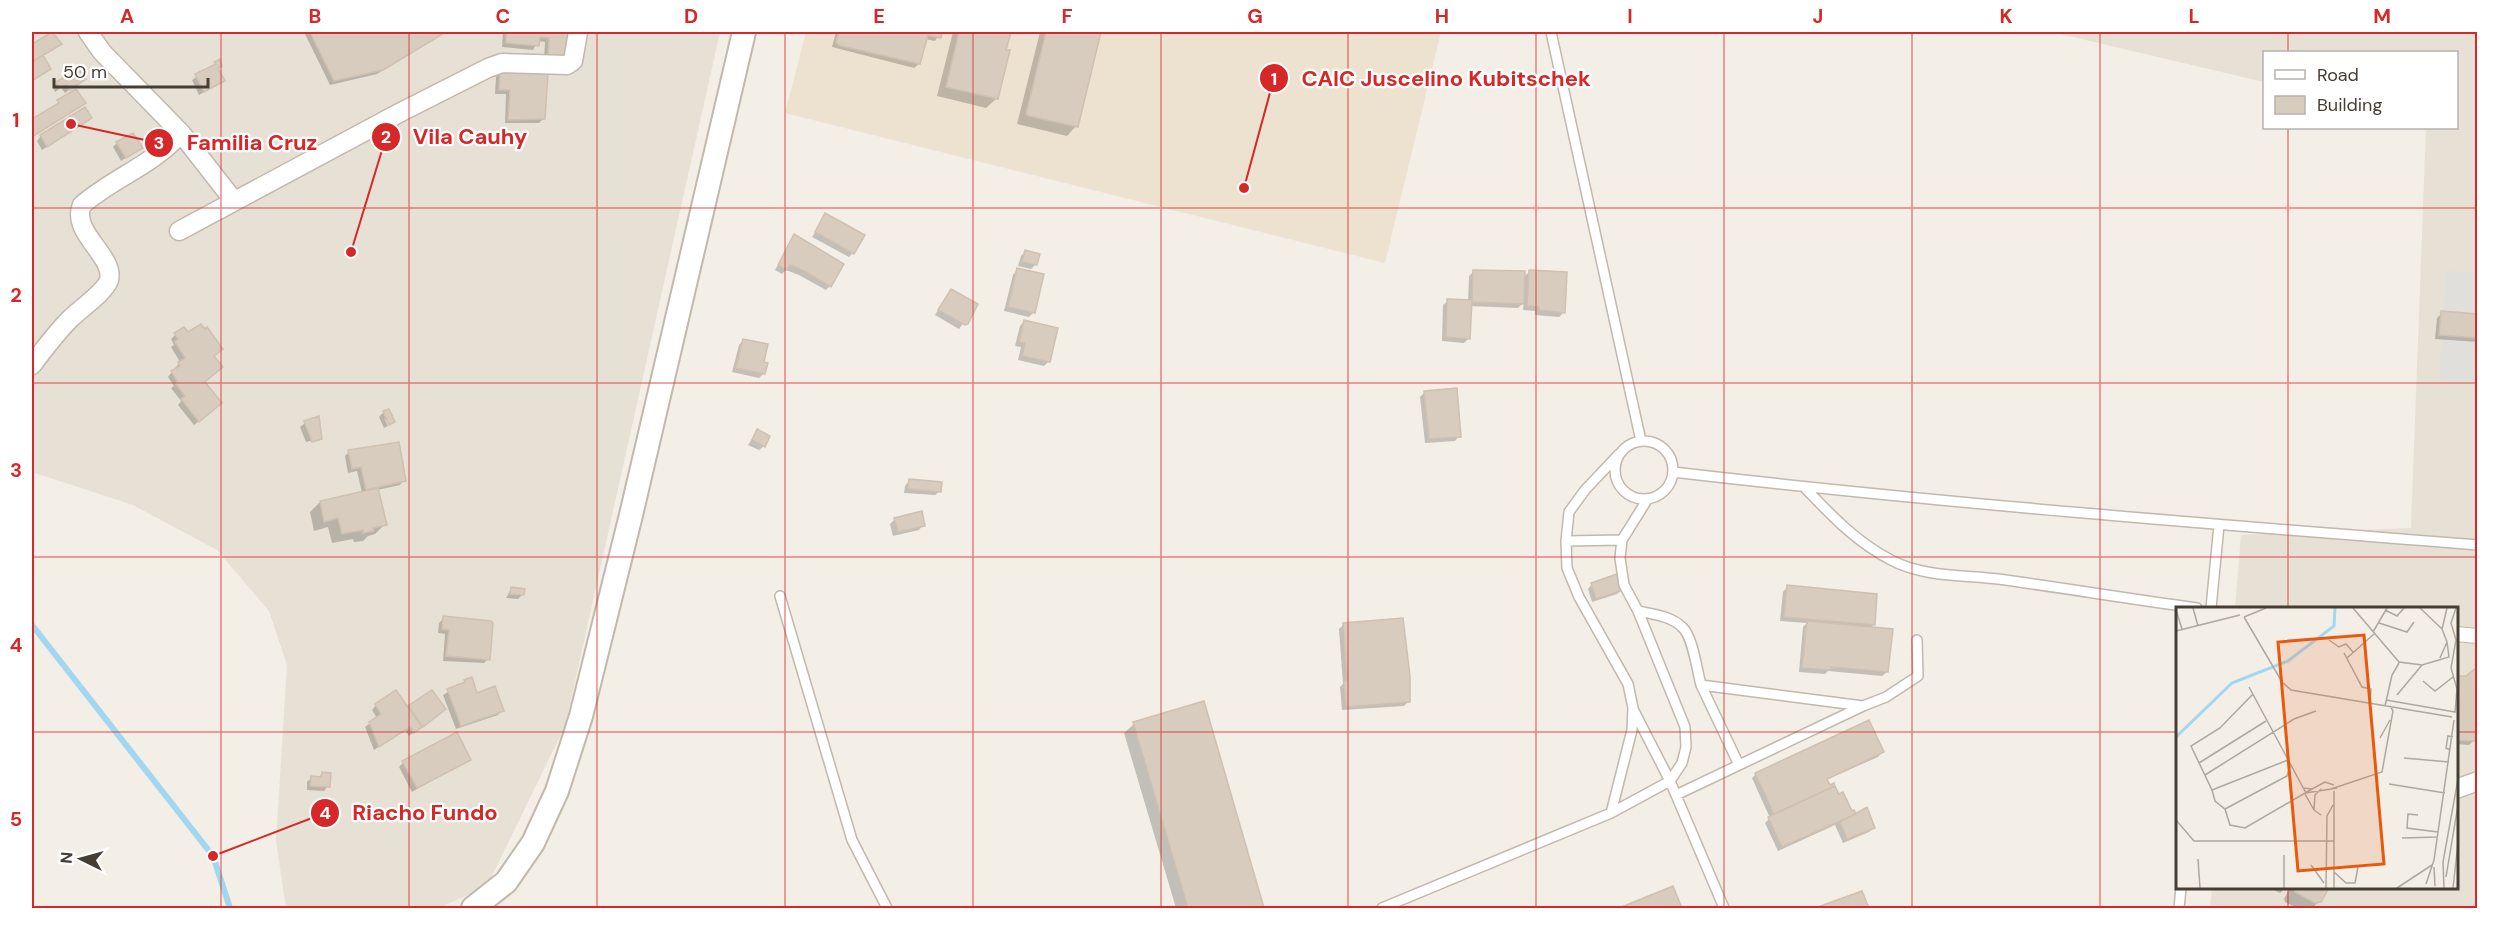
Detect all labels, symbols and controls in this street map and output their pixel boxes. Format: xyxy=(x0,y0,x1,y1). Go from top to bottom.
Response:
text: A xyxy=(120,3,134,29)
text: B xyxy=(309,3,321,29)
text: C xyxy=(496,3,510,29)
text: D xyxy=(684,3,698,29)
text: E xyxy=(873,3,885,29)
text: F xyxy=(1061,3,1073,29)
text: G xyxy=(1247,3,1263,29)
text: H xyxy=(1435,3,1449,29)
text: I xyxy=(1627,3,1633,29)
text: J xyxy=(1813,3,1823,29)
text: K xyxy=(1999,3,2013,29)
text: L xyxy=(2188,3,2200,29)
text: M xyxy=(2373,3,2391,29)
scale bar xyxy=(54,51,208,89)
legend xyxy=(2263,51,2458,129)
callout: CAIC Juscelino Kubitschek xyxy=(1259,58,1602,98)
text: 50 m xyxy=(63,60,107,84)
text: Road xyxy=(2317,63,2359,87)
text: CAIC Juscelino Kubitschek xyxy=(1301,64,1591,93)
text: 1 xyxy=(1271,67,1277,91)
text: Building xyxy=(2317,93,2382,117)
text: 1 xyxy=(12,107,20,133)
callout: Vila Cauhy xyxy=(371,117,539,157)
text: Vila Cauhy xyxy=(413,122,527,151)
callout: Familia Cruz xyxy=(144,123,329,163)
text: 2 xyxy=(381,125,391,149)
text: Familia Cruz xyxy=(187,128,317,157)
text: 3 xyxy=(154,131,164,155)
text: 2 xyxy=(10,282,22,308)
text: 3 xyxy=(10,457,22,483)
inset map xyxy=(2176,607,2458,889)
text: 4 xyxy=(10,632,23,658)
callout: Riacho Fundo xyxy=(310,793,510,833)
text: Riacho Fundo xyxy=(352,798,498,827)
text: 4 xyxy=(319,801,331,825)
text: 5 xyxy=(10,806,22,832)
north arrow xyxy=(51,829,111,889)
text: N xyxy=(56,851,78,864)

